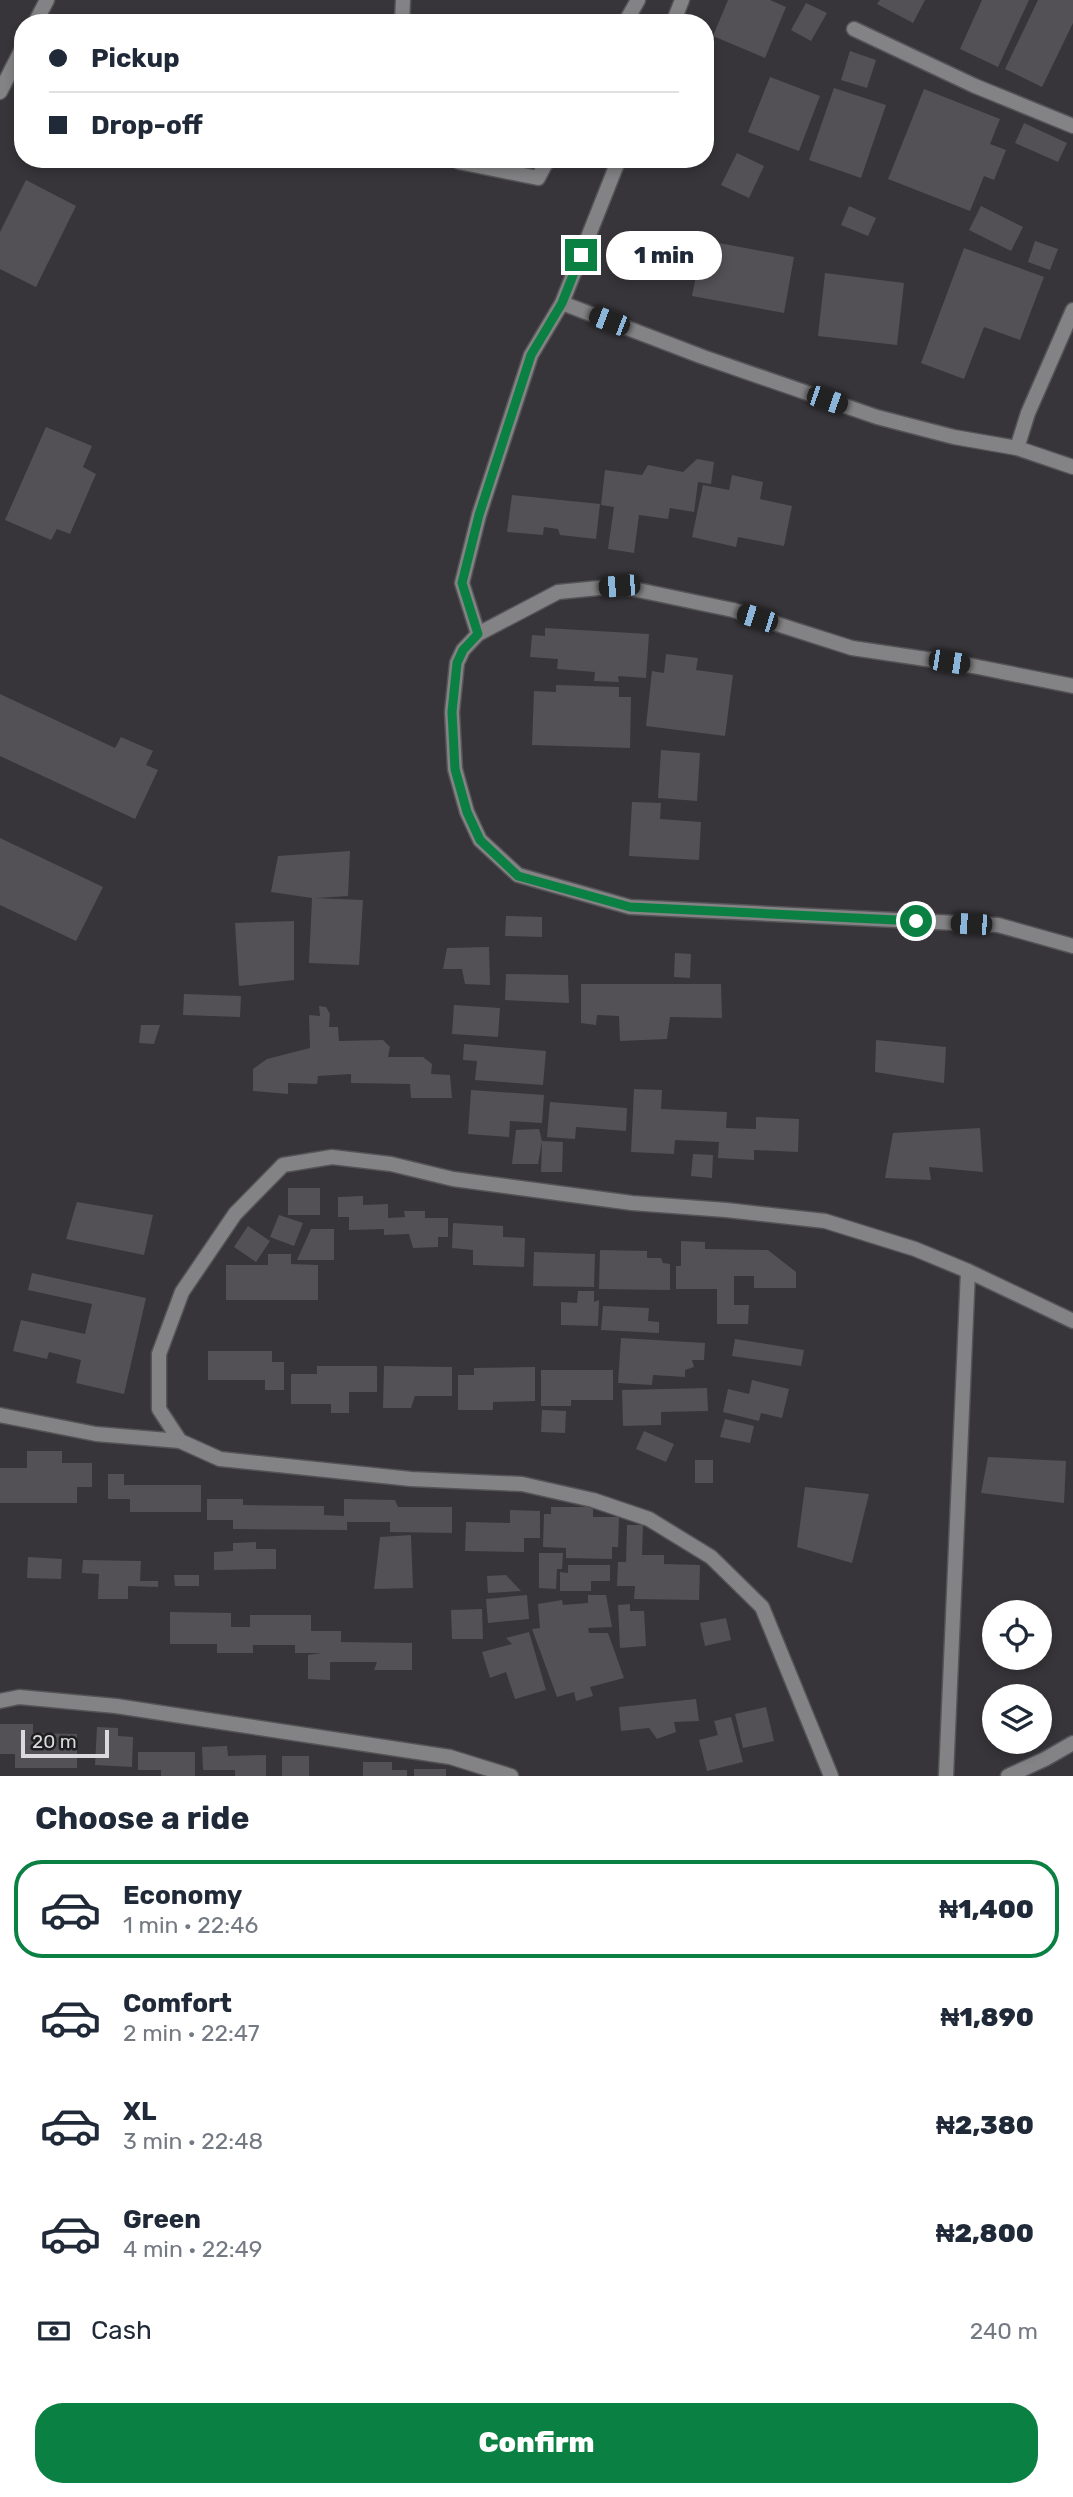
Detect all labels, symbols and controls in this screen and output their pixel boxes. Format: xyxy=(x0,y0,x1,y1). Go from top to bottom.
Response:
text: Pickup xyxy=(91,43,180,74)
text: Drop-off xyxy=(91,110,203,141)
callout: 1 min xyxy=(606,230,721,280)
route end xyxy=(565,239,597,271)
text: 1 min xyxy=(634,241,694,269)
car xyxy=(586,304,633,338)
car xyxy=(804,383,851,417)
car xyxy=(598,574,641,598)
car xyxy=(734,602,781,634)
car xyxy=(927,648,972,676)
route start xyxy=(900,905,932,937)
car xyxy=(950,912,993,936)
map controls xyxy=(982,1600,1052,1754)
button: locate xyxy=(982,1600,1052,1670)
button: layers xyxy=(982,1684,1052,1754)
scale bar xyxy=(21,1727,108,1759)
text: 20 m xyxy=(32,1730,77,1753)
text: Choose a ride xyxy=(35,1799,249,1837)
icon: car xyxy=(39,1878,102,1941)
text: Economy xyxy=(123,1880,242,1911)
text: ₦1,400 xyxy=(939,1894,1034,1925)
text: 1 min · 22:46 xyxy=(123,1911,258,1939)
icon: car xyxy=(39,1986,102,2049)
text: Comfort xyxy=(123,1988,232,2019)
text: ₦1,890 xyxy=(941,2002,1034,2033)
text: 2 min · 22:47 xyxy=(123,2019,260,2047)
icon: car xyxy=(39,2094,102,2157)
text: XL xyxy=(123,2096,156,2127)
text: ₦2,380 xyxy=(936,2110,1034,2141)
text: 3 min · 22:48 xyxy=(123,2127,263,2155)
icon: car xyxy=(39,2202,102,2265)
text: Green xyxy=(123,2204,201,2235)
text: ₦2,800 xyxy=(936,2218,1034,2249)
text: 4 min · 22:49 xyxy=(123,2235,262,2263)
icon: cash xyxy=(35,2312,73,2350)
text: Cash xyxy=(91,2315,152,2346)
text: 240 m xyxy=(970,2317,1038,2345)
button: Confirm xyxy=(35,2403,1038,2483)

